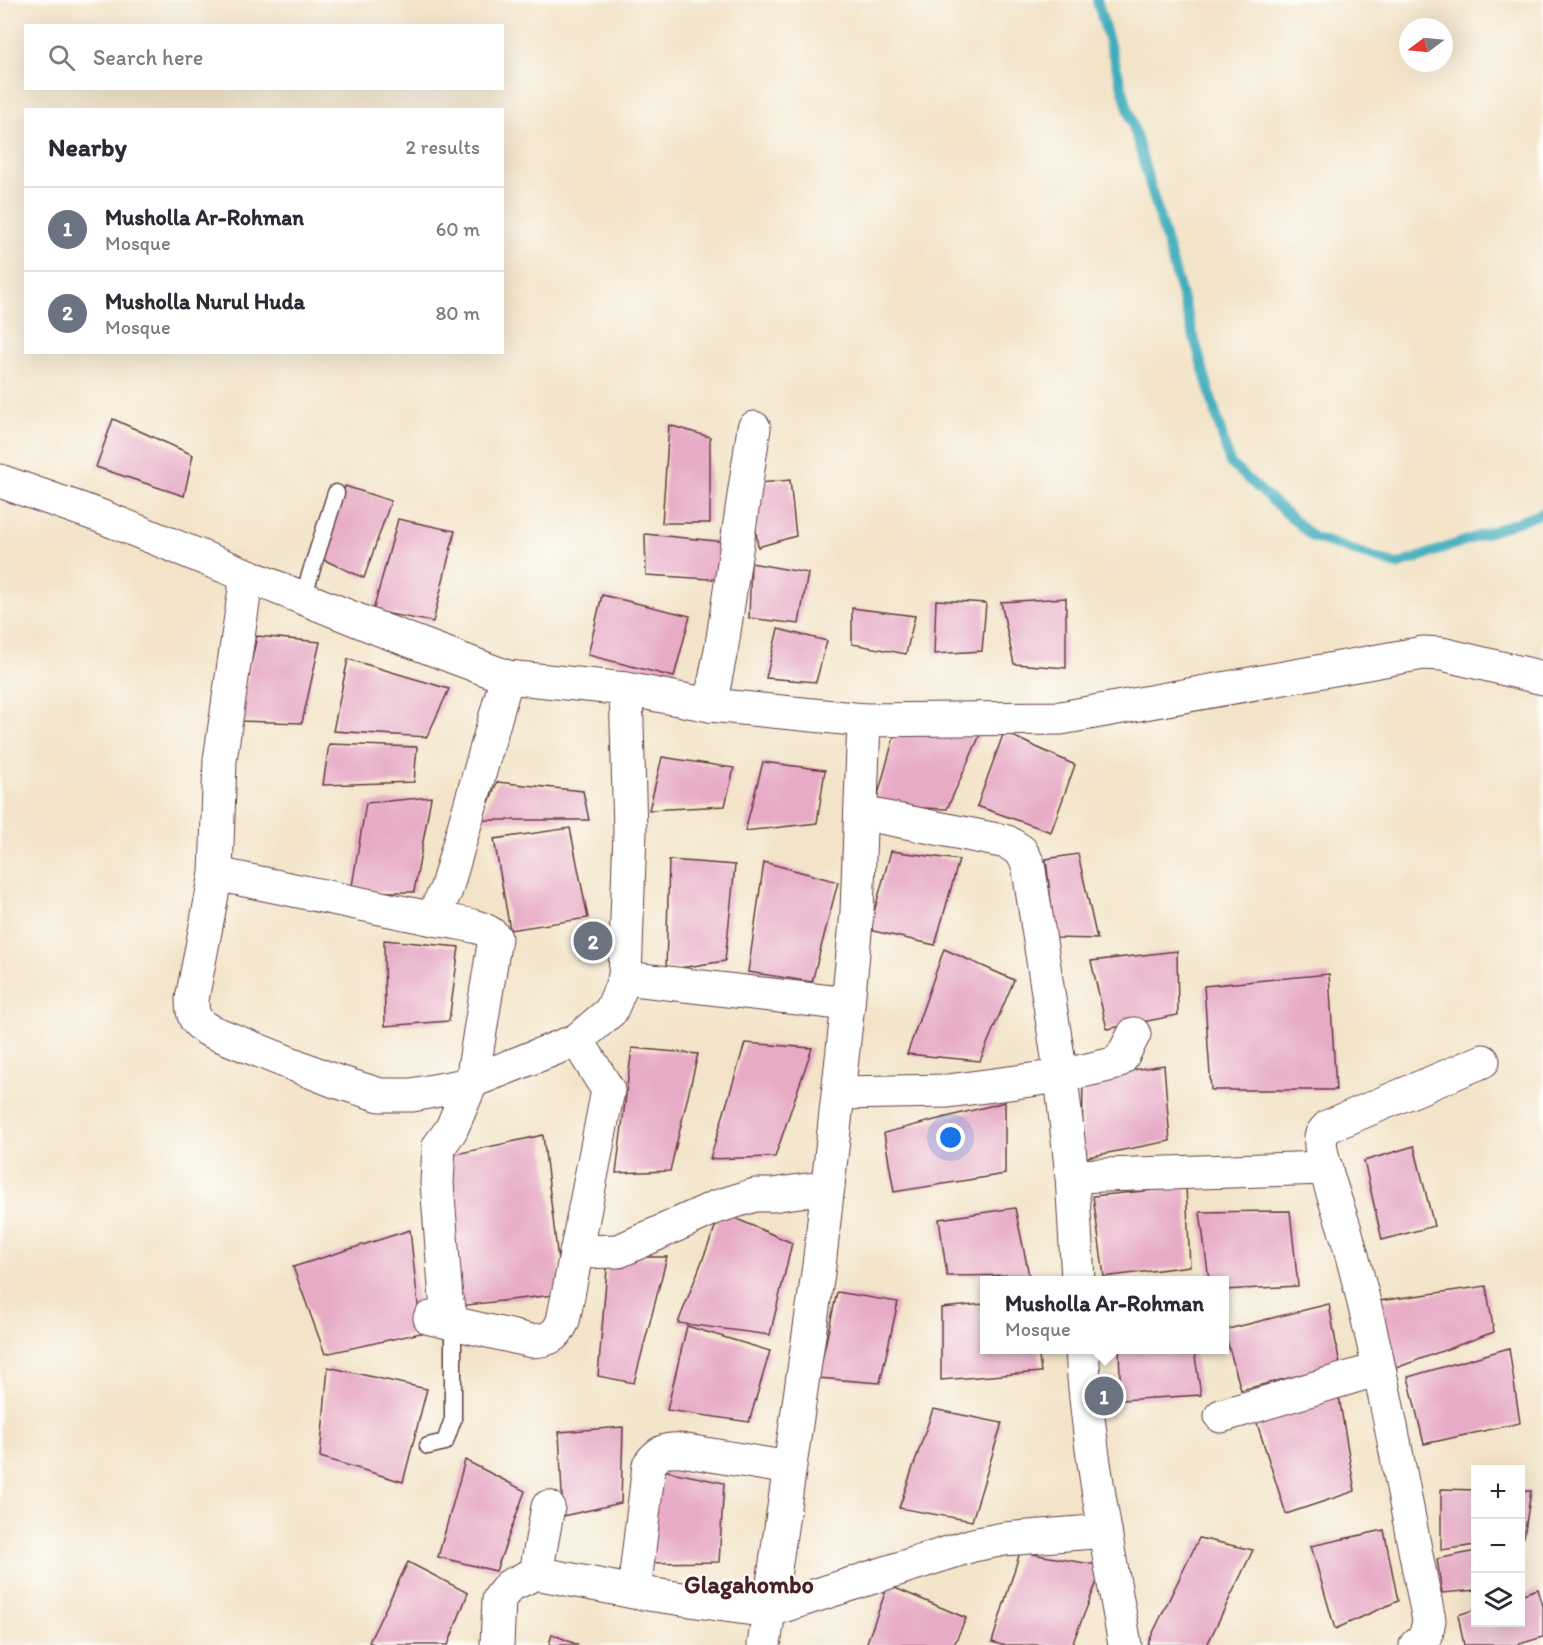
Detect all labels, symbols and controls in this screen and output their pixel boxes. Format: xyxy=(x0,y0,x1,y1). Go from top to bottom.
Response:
north arrow xyxy=(1399,18,1453,72)
search box xyxy=(24,24,504,90)
icon: search xyxy=(45,41,78,74)
text: Search here xyxy=(93,44,203,71)
text: Nearby xyxy=(48,131,127,163)
text: 2 results xyxy=(406,135,480,159)
text: Musholla Ar-Rohman xyxy=(105,204,304,231)
text: 1 xyxy=(63,217,72,241)
text: 60 m xyxy=(436,217,480,241)
text: Mosque xyxy=(105,231,171,255)
text: Musholla Nurul Huda xyxy=(105,288,305,315)
text: 2 xyxy=(62,301,73,325)
text: 80 m xyxy=(435,301,480,325)
text: Mosque xyxy=(105,315,171,339)
pin: 2 xyxy=(574,918,612,964)
your location xyxy=(936,1123,965,1152)
popup xyxy=(980,1276,1229,1354)
text: Musholla Ar-Rohman xyxy=(1005,1290,1204,1317)
text: Mosque xyxy=(1005,1317,1071,1341)
pin: 1 xyxy=(1084,1374,1124,1418)
map controls xyxy=(1471,1465,1525,1627)
button: + xyxy=(1471,1465,1525,1519)
button: − xyxy=(1471,1519,1525,1573)
district label: Glagahombo xyxy=(684,1570,814,1600)
button: layers xyxy=(1471,1573,1525,1627)

